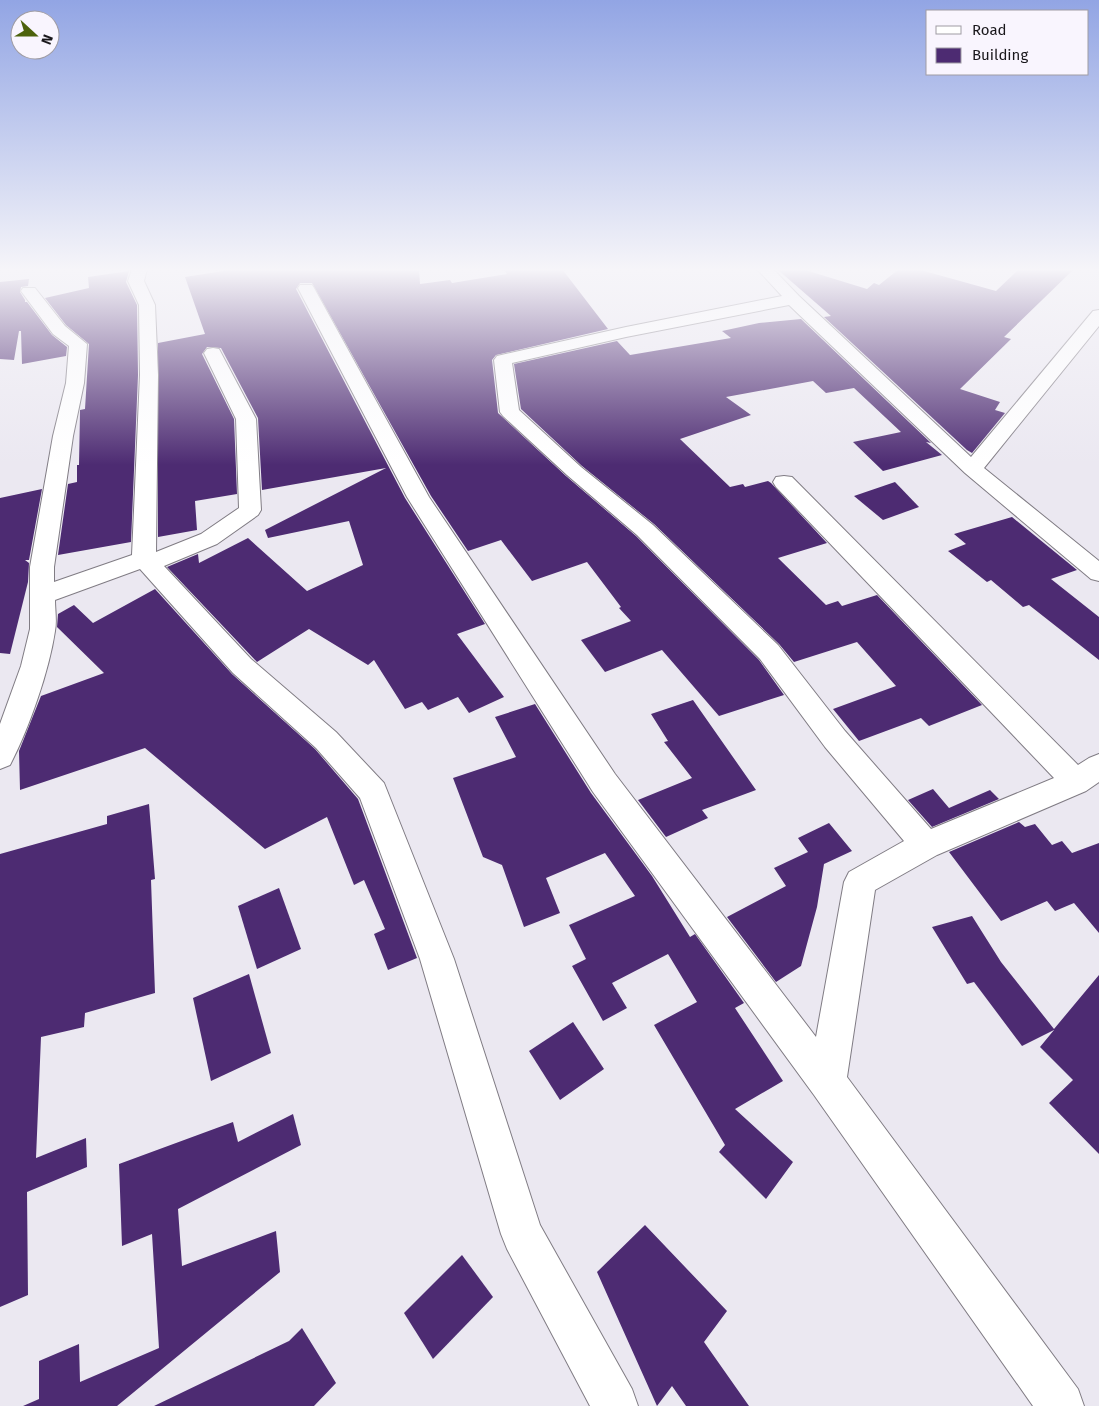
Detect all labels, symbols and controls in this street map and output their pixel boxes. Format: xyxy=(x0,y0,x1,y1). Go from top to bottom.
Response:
north arrow xyxy=(10,10,60,60)
legend xyxy=(926,10,1089,75)
text: Road xyxy=(972,21,1007,39)
text: N xyxy=(37,32,56,47)
text: Building xyxy=(972,46,1028,64)

